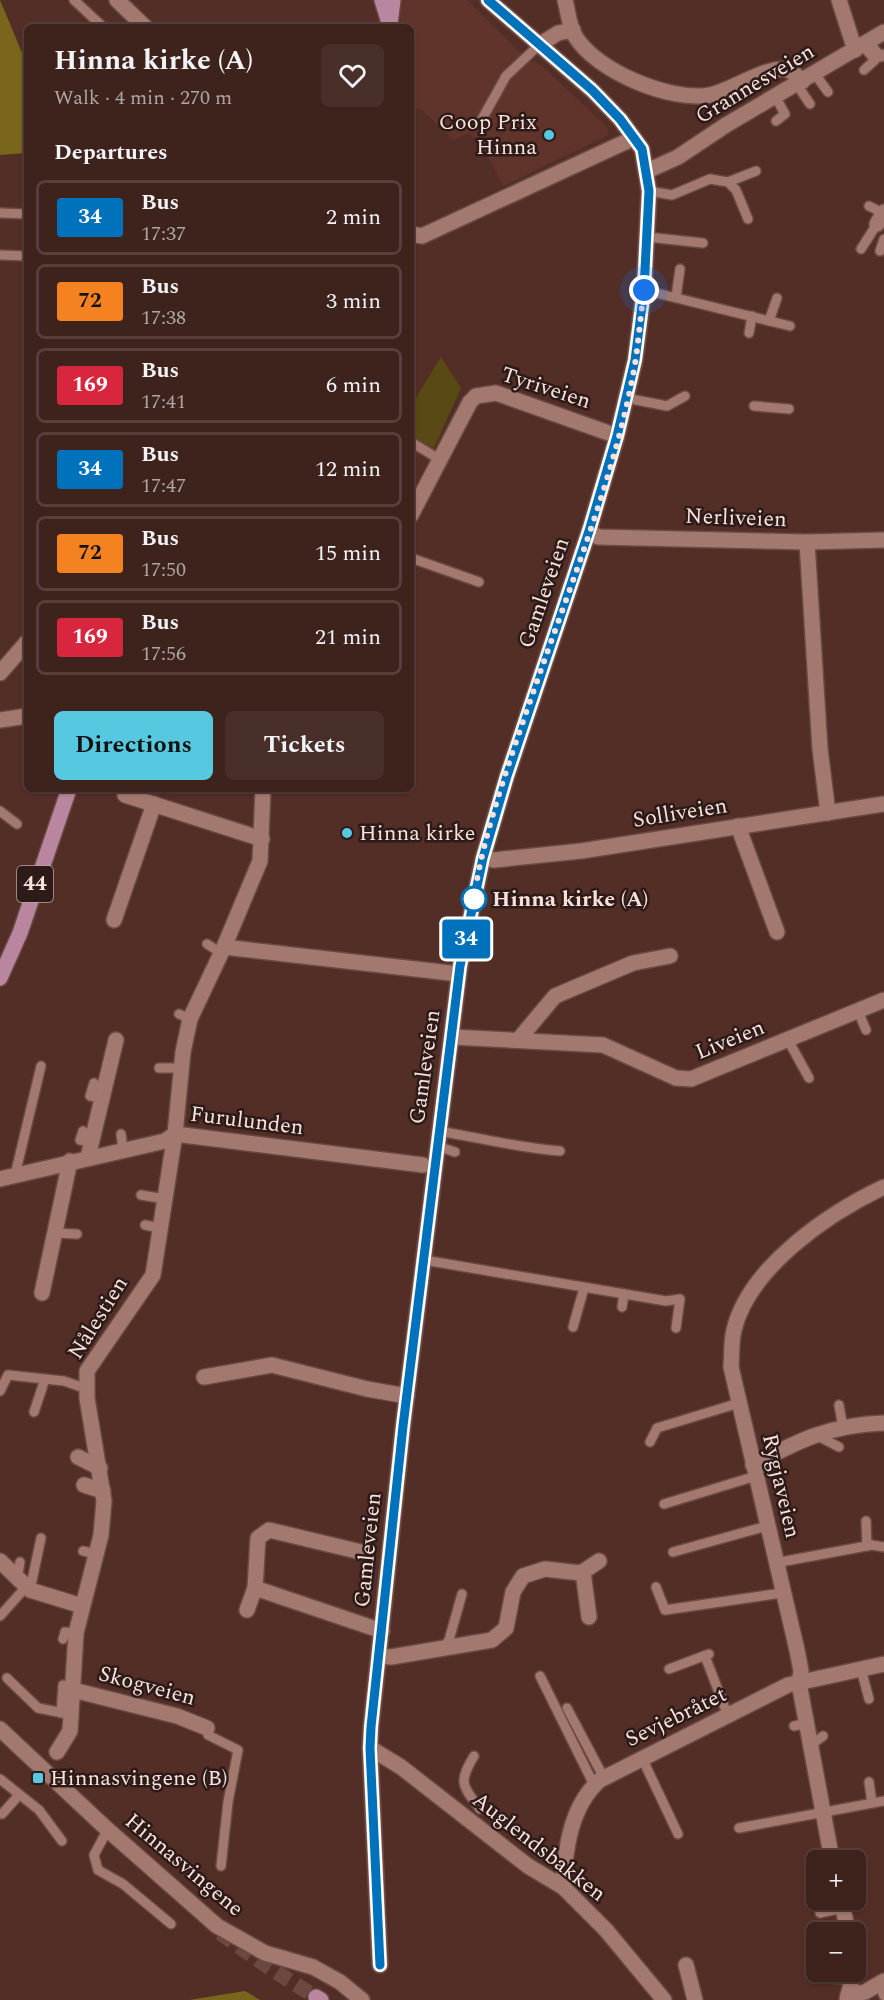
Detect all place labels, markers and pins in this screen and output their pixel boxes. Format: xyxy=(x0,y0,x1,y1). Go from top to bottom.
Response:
place label: Coop Prix Hinna xyxy=(439,106,537,164)
marker: Coop Prix Hinna xyxy=(542,128,556,142)
place label: Hinna kirke xyxy=(359,817,475,850)
marker: Hinna kirke xyxy=(340,826,354,840)
place label: Hinna kirke (A) xyxy=(492,883,648,916)
marker: Hinna kirke (A) xyxy=(461,886,487,912)
place label: Hinnasvingene (B) xyxy=(50,1762,227,1795)
marker: Hinnasvingene (B) xyxy=(31,1771,45,1785)

